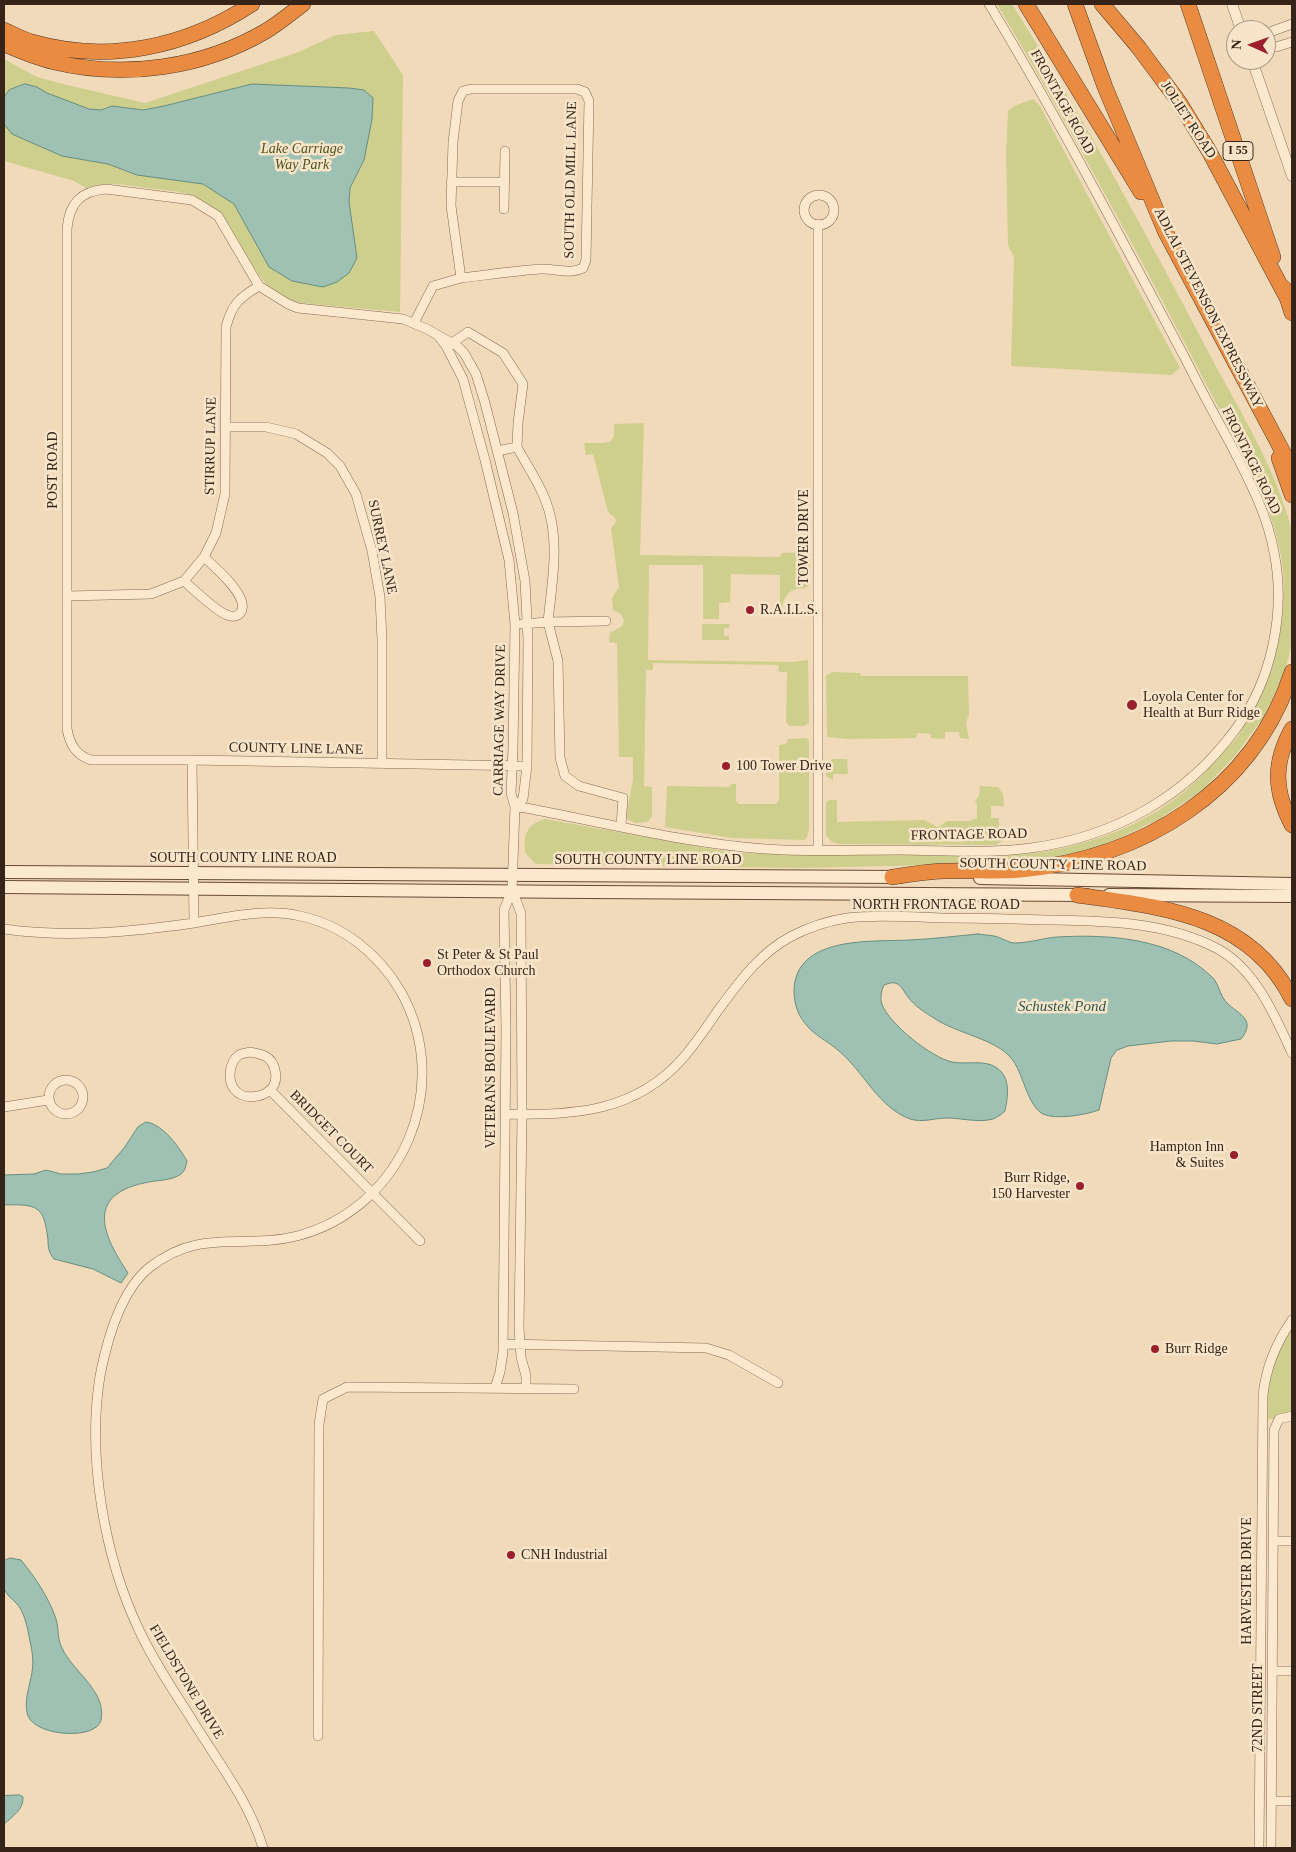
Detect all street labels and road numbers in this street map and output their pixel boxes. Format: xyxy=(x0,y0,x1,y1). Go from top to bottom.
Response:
street label: FRONTAGE ROAD xyxy=(1026,47,1098,157)
street label: JOLIET ROAD xyxy=(1157,78,1219,162)
street label: SOUTH OLD MILL LANE xyxy=(561,101,581,259)
road number: I 55 xyxy=(1223,142,1253,160)
street label: ADLAI STEVENSON EXPRESSWAY xyxy=(1150,205,1266,411)
street label: STIRRUP LANE xyxy=(202,397,220,495)
street label: FRONTAGE ROAD xyxy=(1218,405,1284,517)
street label: POST ROAD xyxy=(45,431,61,509)
street label: TOWER DRIVE xyxy=(796,489,812,585)
street label: SURREY LANE xyxy=(364,498,400,596)
street label: CARRIAGE WAY DRIVE xyxy=(490,644,510,796)
street label: COUNTY LINE LANE xyxy=(229,739,363,759)
street label: FRONTAGE ROAD xyxy=(911,826,1027,844)
street label: SOUTH COUNTY LINE ROAD xyxy=(149,850,337,866)
street label: SOUTH COUNTY LINE ROAD xyxy=(554,852,742,868)
street label: SOUTH COUNTY LINE ROAD xyxy=(959,855,1147,875)
street label: NORTH FRONTAGE ROAD xyxy=(852,897,1020,913)
street label: VETERANS BOULEVARD xyxy=(483,987,499,1149)
street label: BRIDGET COURT xyxy=(286,1087,376,1177)
street label: HARVESTER DRIVE xyxy=(1239,1517,1255,1645)
street label: FIELDSTONE DRIVE xyxy=(145,1622,227,1742)
street label: 72ND STREET xyxy=(1250,1663,1266,1753)

